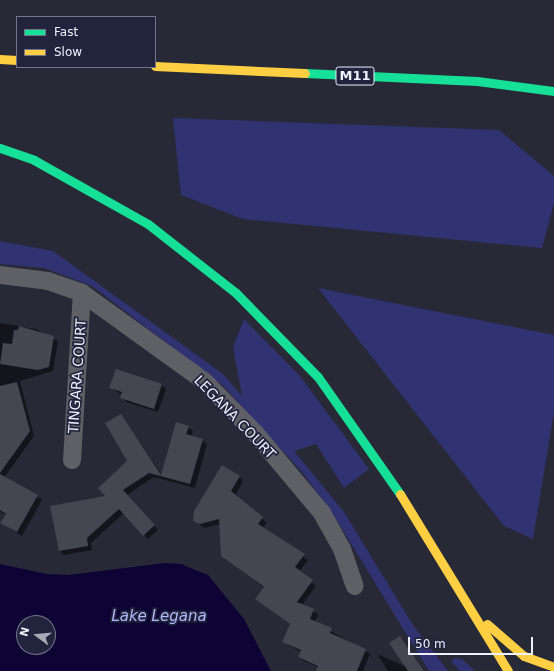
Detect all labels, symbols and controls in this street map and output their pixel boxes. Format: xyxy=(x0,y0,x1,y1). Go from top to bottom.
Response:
legend xyxy=(16,16,156,68)
text: Fast xyxy=(54,25,78,39)
text: Slow xyxy=(54,45,82,59)
road number: M11 xyxy=(335,65,375,87)
street label: TINGARA COURT xyxy=(65,318,89,434)
street label: LEGANA COURT xyxy=(191,372,279,462)
water label: Lake Legana xyxy=(111,608,207,626)
north arrow xyxy=(16,615,56,655)
text: N xyxy=(17,626,32,638)
scale bar xyxy=(410,629,535,655)
text: 50 m xyxy=(415,637,446,651)

